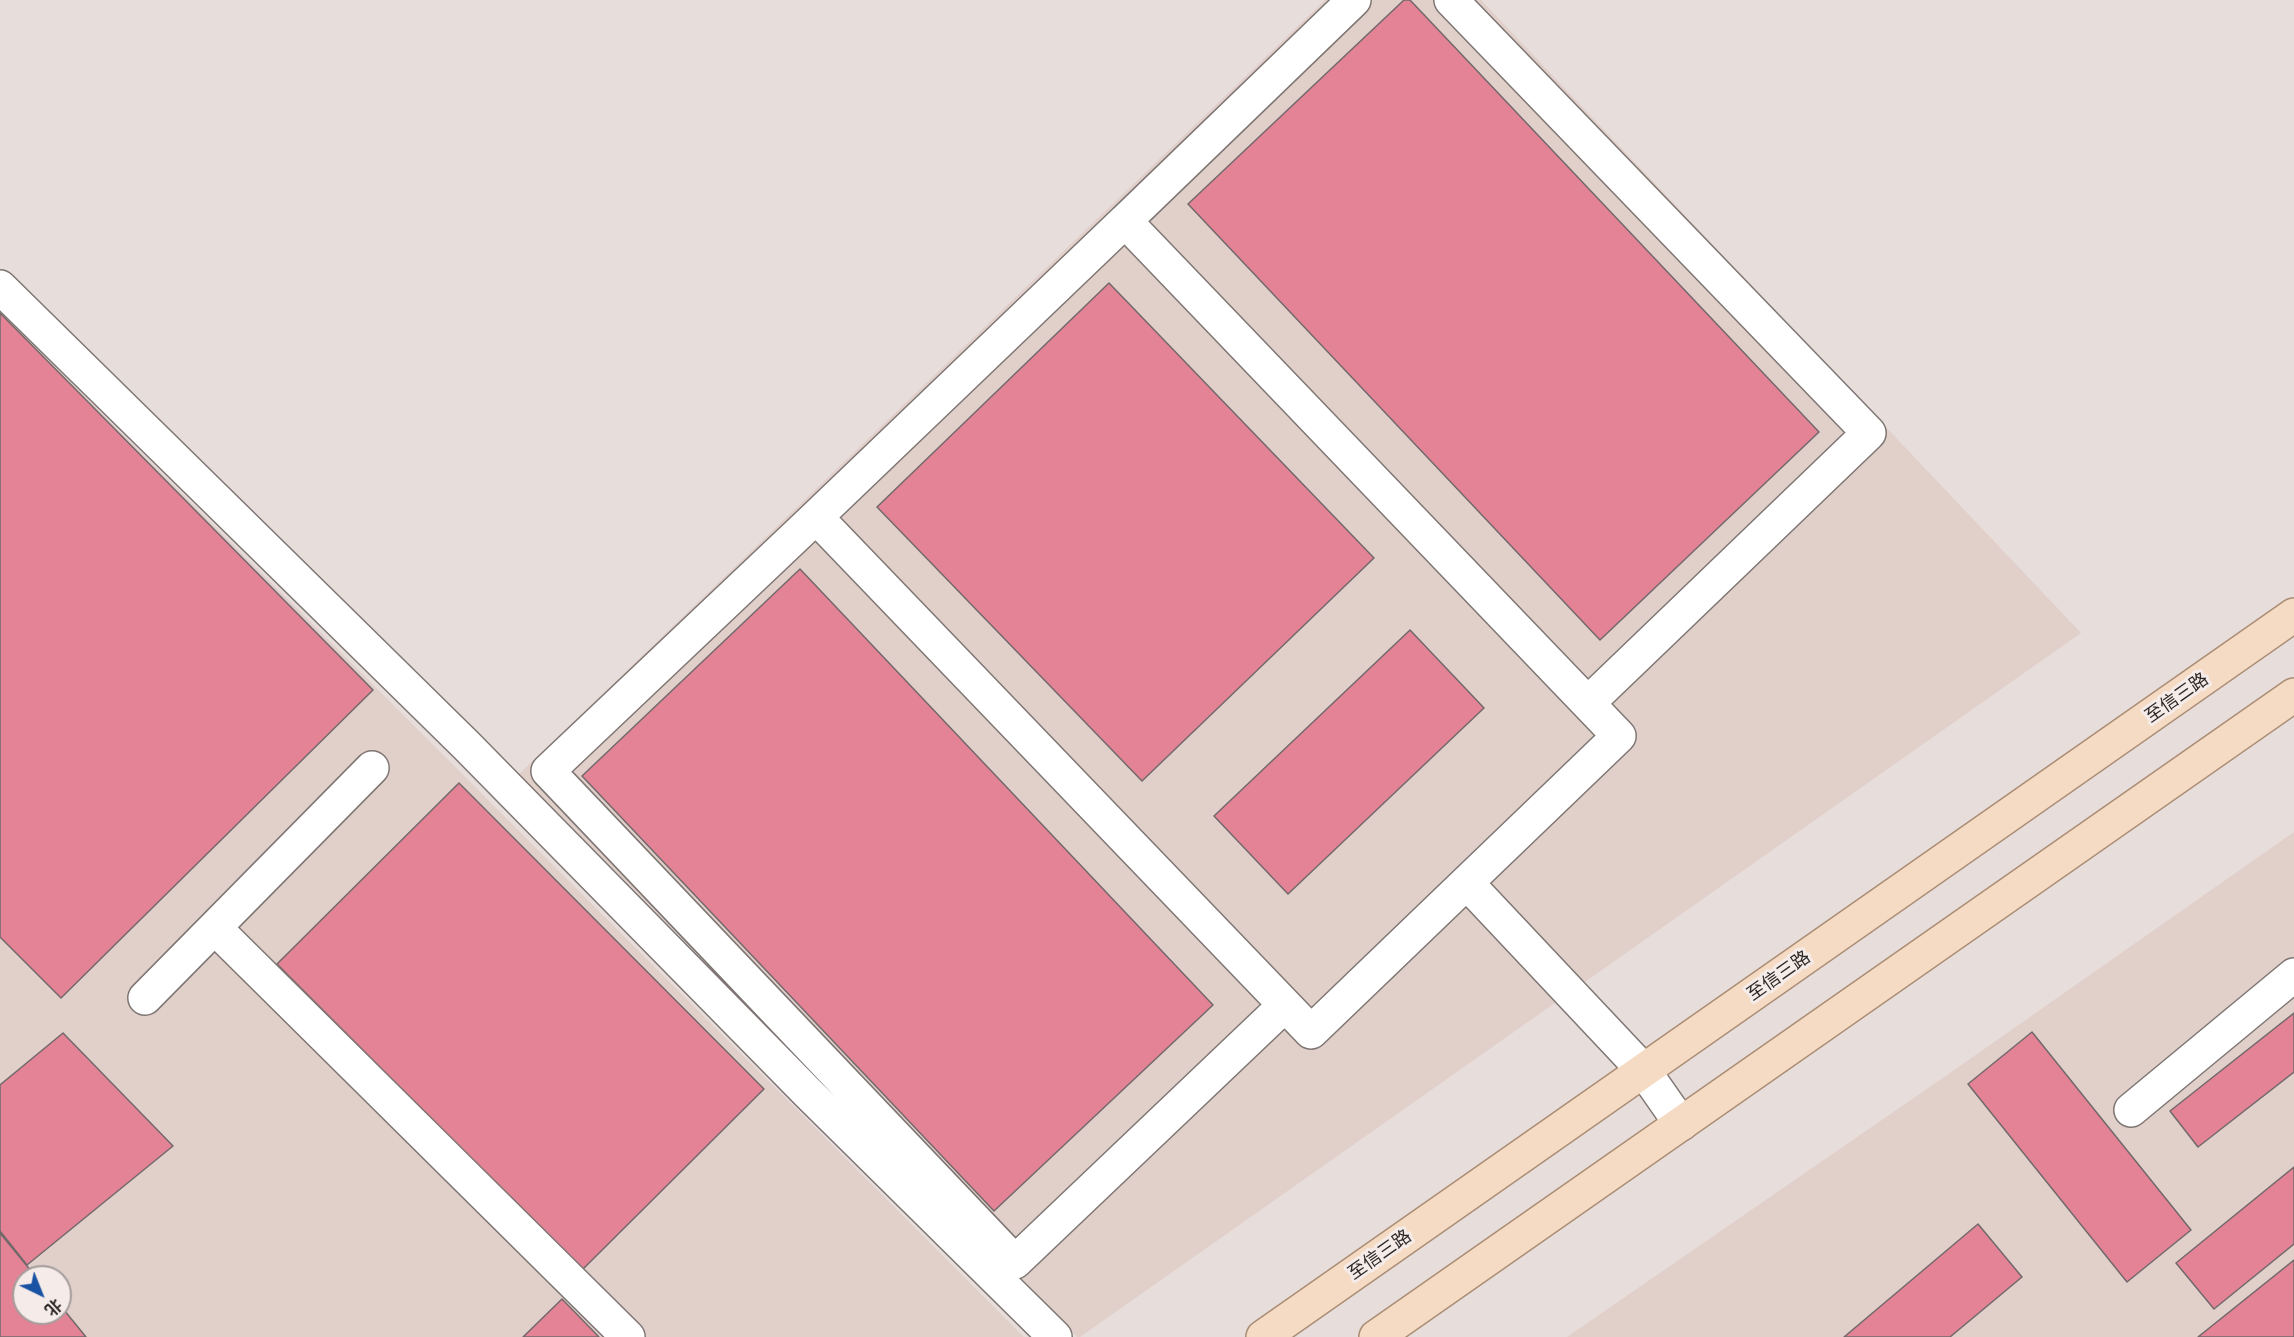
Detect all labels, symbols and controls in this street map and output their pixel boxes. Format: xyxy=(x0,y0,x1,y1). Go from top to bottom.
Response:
street label: 至信三路 xyxy=(2141,669,2213,727)
street label: 至信三路 xyxy=(1743,947,1815,1005)
street label: 至信三路 xyxy=(1344,1226,1416,1284)
north arrow xyxy=(12,1265,72,1325)
text: 北 xyxy=(41,1295,66,1319)

